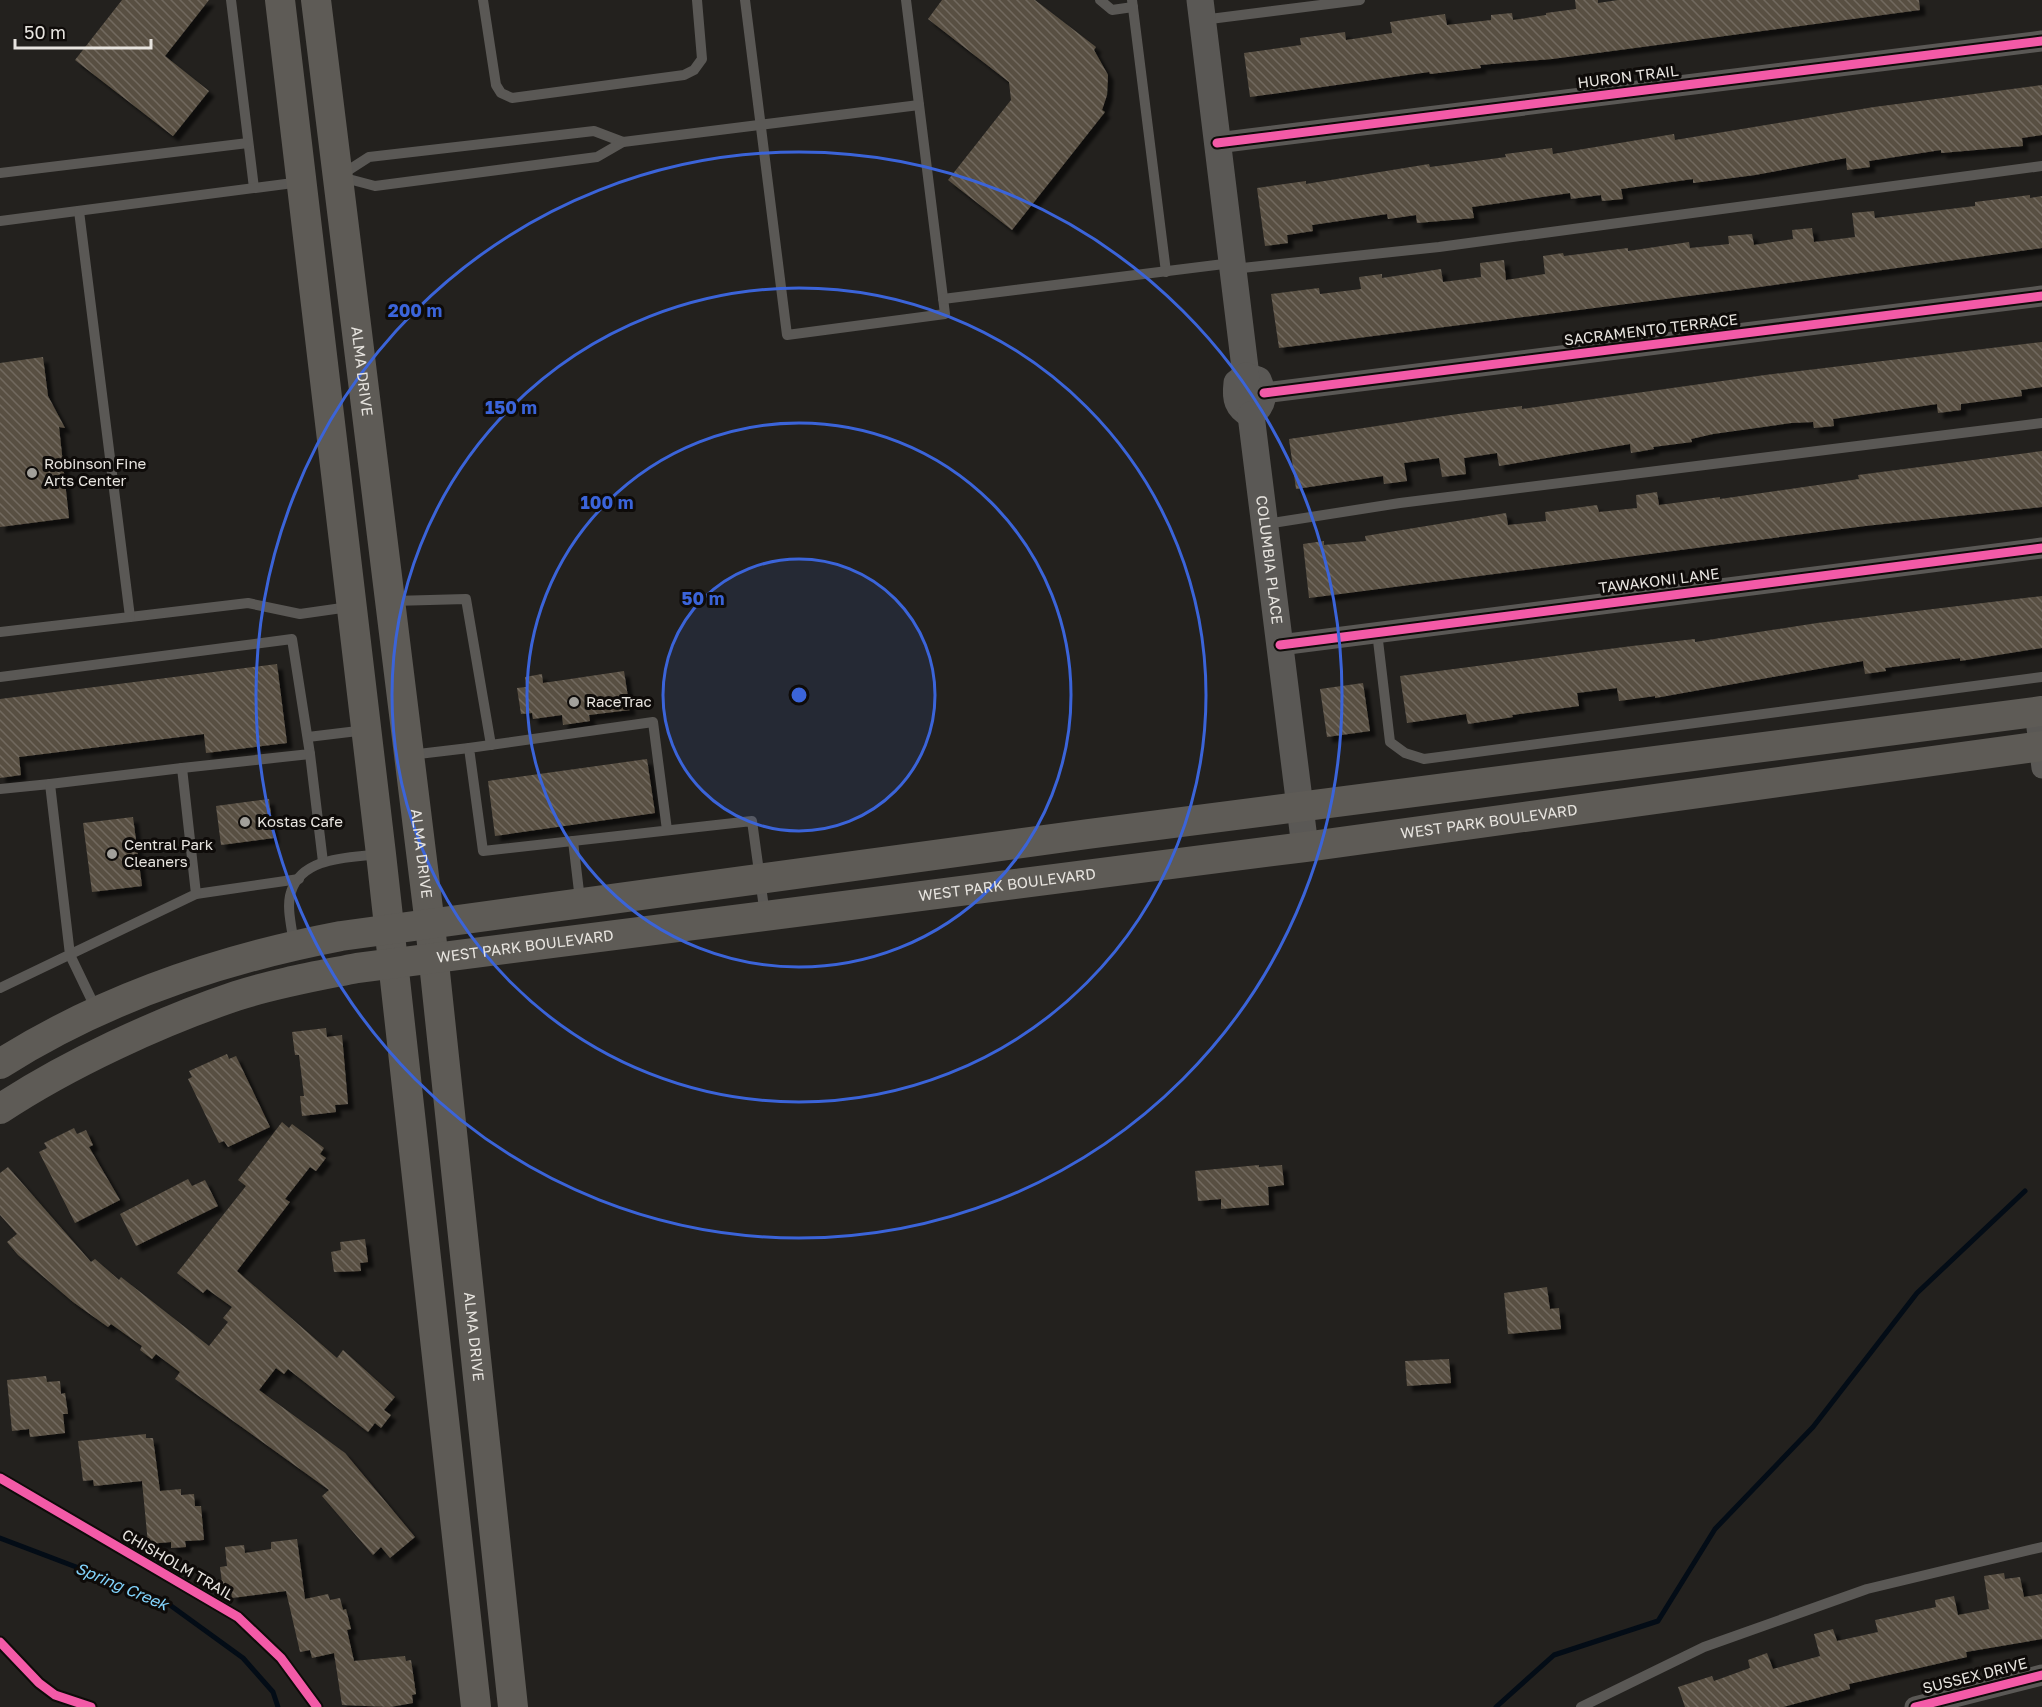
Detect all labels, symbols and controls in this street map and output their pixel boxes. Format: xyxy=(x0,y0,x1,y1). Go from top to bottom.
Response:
scale bar xyxy=(15,12,152,50)
text: 50 m xyxy=(24,21,66,43)
street label: HURON TRAIL xyxy=(1576,61,1680,91)
text: 200 m xyxy=(388,299,442,321)
street label: SACRAMENTO TERRACE xyxy=(1563,309,1739,349)
street label: ALMA DRIVE xyxy=(348,325,377,417)
text: 150 m xyxy=(485,396,537,418)
place label: Robinson Fine Arts Center xyxy=(44,454,147,489)
marker: Robinson Fine Arts Center xyxy=(25,466,39,480)
text: 100 m xyxy=(581,491,633,513)
street label: COLUMBIA PLACE xyxy=(1253,494,1287,625)
street label: TAWAKONI LANE xyxy=(1598,564,1720,596)
text: 50 m xyxy=(682,587,724,609)
centre of rings xyxy=(789,685,809,705)
place label: RaceTrac xyxy=(586,692,652,710)
marker: RaceTrac xyxy=(567,695,581,709)
street label: WEST PARK BOULEVARD xyxy=(1399,800,1579,842)
street label: ALMA DRIVE xyxy=(408,808,437,899)
place label: Kostas Cafe xyxy=(257,812,343,830)
marker: Kostas Cafe xyxy=(238,815,252,829)
place label: Central Park Cleaners xyxy=(124,835,214,870)
marker: Central Park Cleaners xyxy=(105,847,119,861)
street label: WEST PARK BOULEVARD xyxy=(917,864,1097,904)
street label: WEST PARK BOULEVARD xyxy=(435,925,615,966)
street label: ALMA DRIVE xyxy=(461,1291,488,1382)
street label: CHISHOLM TRAIL xyxy=(119,1525,238,1604)
water label: Spring Creek xyxy=(73,1557,173,1615)
street label: SUSSEX DRIVE xyxy=(1921,1653,2029,1697)

